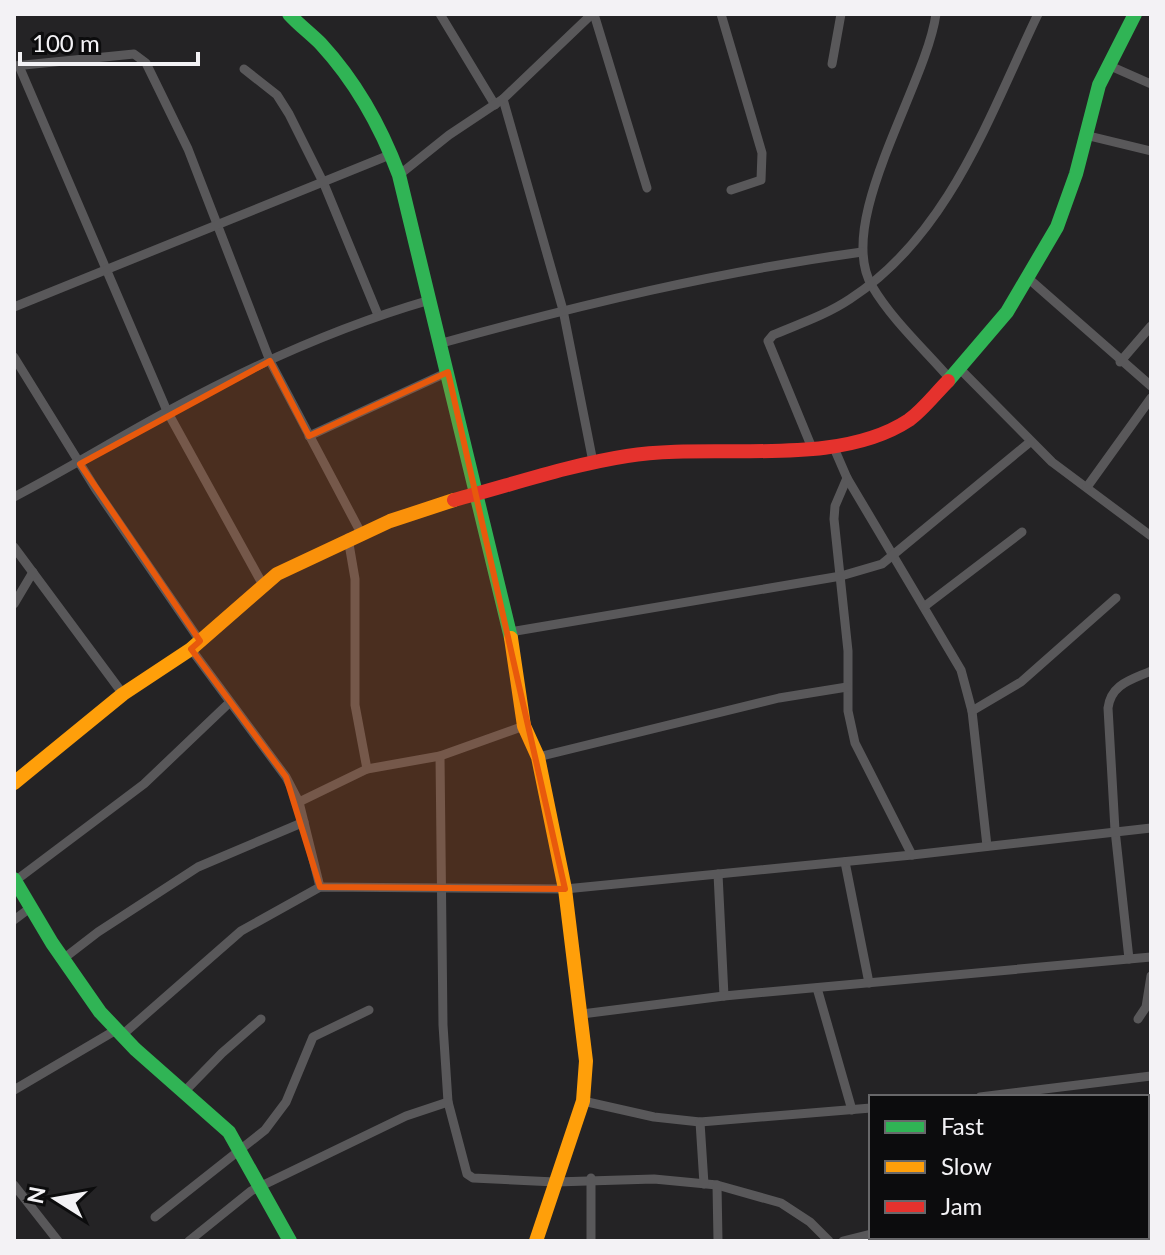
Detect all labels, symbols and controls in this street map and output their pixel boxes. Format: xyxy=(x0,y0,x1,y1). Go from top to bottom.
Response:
scale bar xyxy=(20,16,198,66)
text: 100 m xyxy=(32,28,100,57)
legend xyxy=(869,1095,1149,1239)
text: Fast xyxy=(941,1111,984,1140)
text: Slow xyxy=(941,1151,992,1180)
north arrow xyxy=(16,1159,96,1239)
text: N xyxy=(21,1184,51,1206)
text: Jam xyxy=(941,1191,982,1220)

